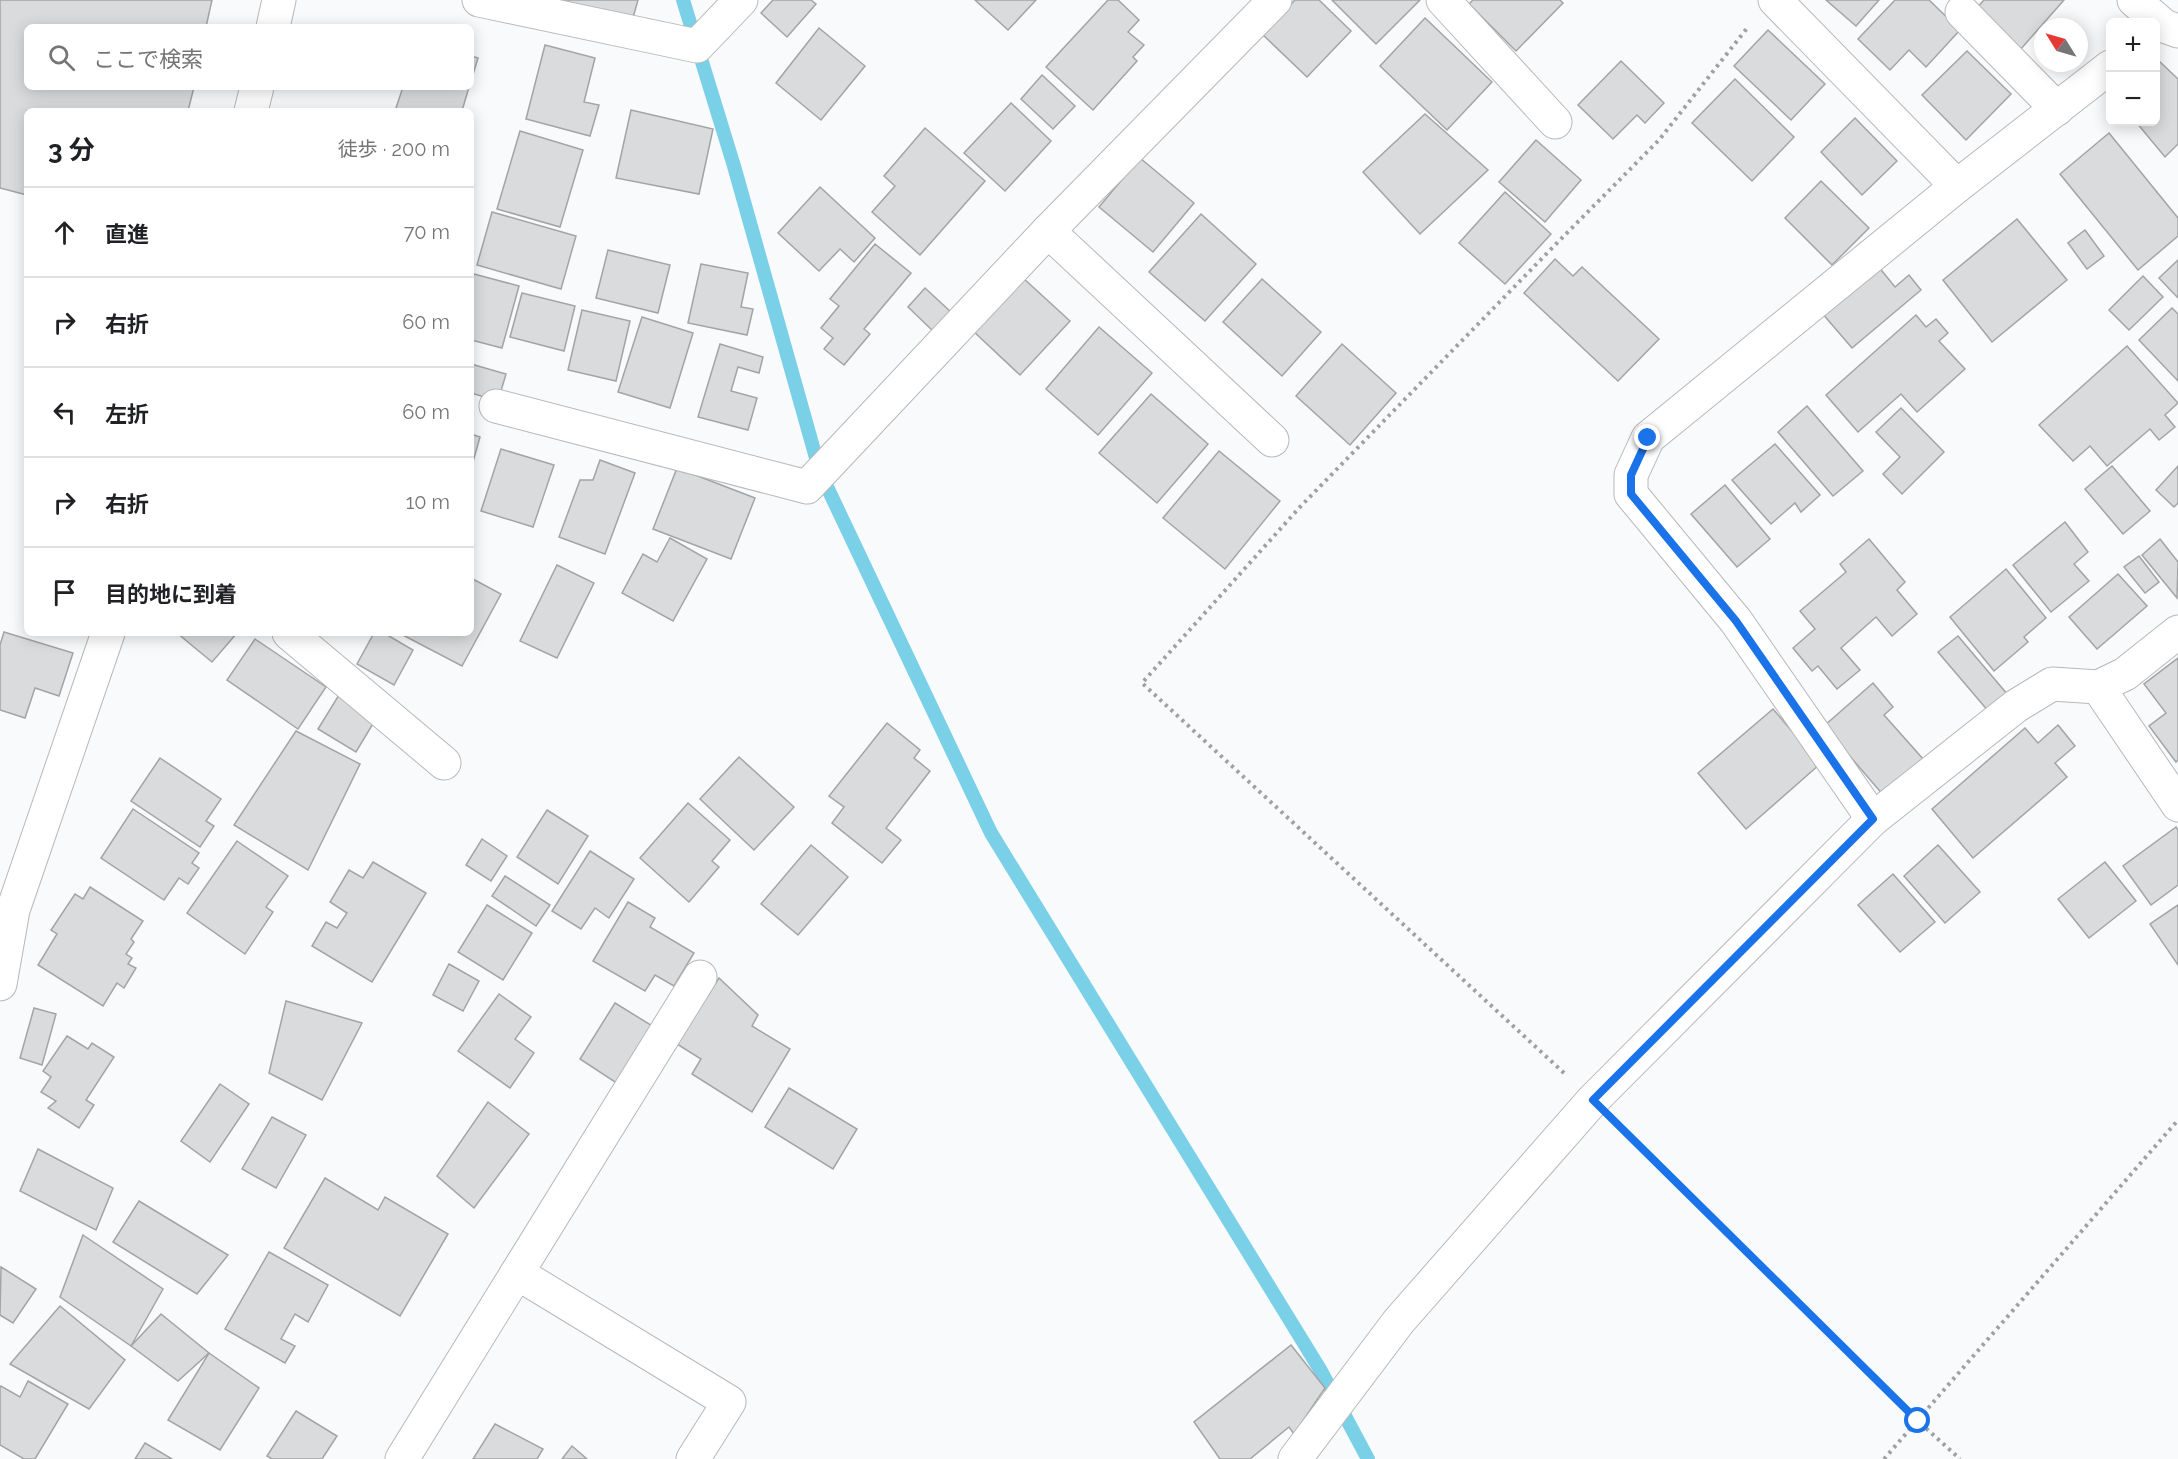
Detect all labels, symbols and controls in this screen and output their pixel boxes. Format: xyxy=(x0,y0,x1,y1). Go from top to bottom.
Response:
north arrow xyxy=(2034,18,2088,72)
map controls xyxy=(2106,18,2160,126)
button: + xyxy=(2106,18,2160,72)
search box xyxy=(24,24,474,90)
icon: search xyxy=(45,41,78,74)
text: ここで検索 xyxy=(93,46,203,72)
button: − xyxy=(2106,72,2160,126)
text: 3 分 xyxy=(48,135,95,165)
text: 徒歩 · 200 m xyxy=(338,137,450,161)
icon: ahead xyxy=(48,216,81,249)
text: 70 m xyxy=(404,220,450,244)
text: 直進 xyxy=(105,221,149,247)
icon: right xyxy=(48,306,81,339)
text: 60 m xyxy=(402,310,450,334)
text: 右折 xyxy=(105,311,149,337)
icon: left xyxy=(48,396,81,429)
text: 60 m xyxy=(402,400,450,424)
text: 左折 xyxy=(105,401,149,427)
route end xyxy=(1634,424,1660,450)
icon: right xyxy=(48,486,81,519)
text: 10 m xyxy=(406,490,450,514)
text: 右折 xyxy=(105,491,149,517)
icon: arrive xyxy=(48,576,81,609)
text: 目的地に到着 xyxy=(105,581,237,607)
route start xyxy=(1904,1407,1930,1433)

